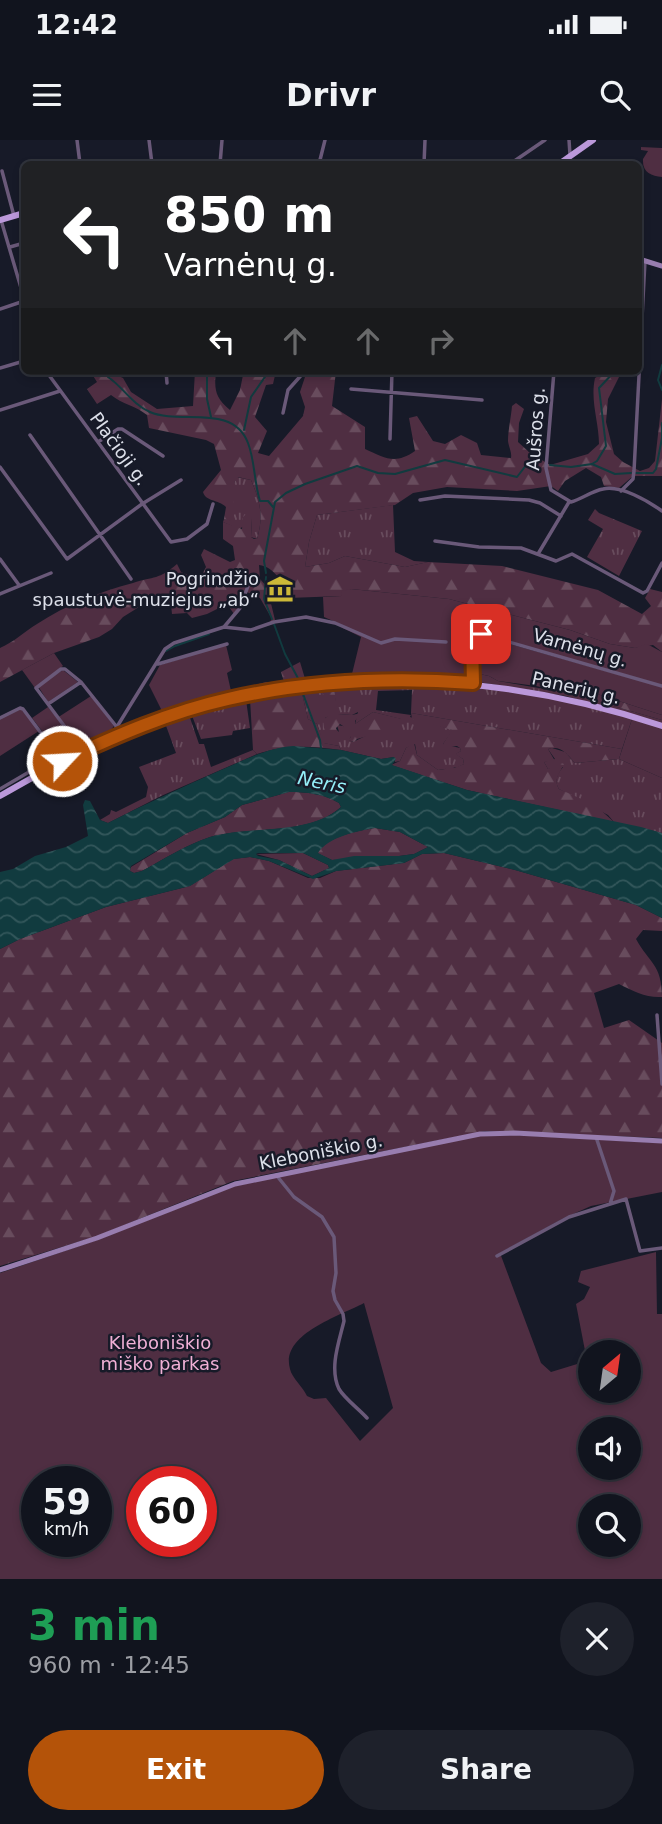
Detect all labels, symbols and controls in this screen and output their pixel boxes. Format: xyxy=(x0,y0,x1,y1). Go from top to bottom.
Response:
text: 12:42 xyxy=(35,10,118,40)
icon: menu xyxy=(28,76,66,114)
text: Drivr xyxy=(286,76,376,114)
icon: search xyxy=(596,76,634,114)
text: 850 m xyxy=(164,187,334,244)
icon: left xyxy=(49,189,140,280)
text: Varnėnų g. xyxy=(164,246,337,284)
icon: left xyxy=(203,322,241,360)
icon: ahead xyxy=(276,322,314,360)
icon: ahead xyxy=(349,322,387,360)
icon: right xyxy=(422,322,460,360)
street label: Aušros g. xyxy=(522,387,549,471)
street label: Plačioji g. xyxy=(86,408,153,490)
place label: Pogrindžio spaustuvė-muziejus „ab“ xyxy=(33,568,259,610)
museum icon: Pogrindžio spaustuvė-muziejus „ab“ xyxy=(265,574,295,604)
pin xyxy=(451,604,511,664)
icon: arrive xyxy=(462,615,500,653)
street label: Varnėnų g. xyxy=(531,624,630,671)
street label: Panerių g. xyxy=(530,667,622,708)
position arrow xyxy=(25,724,99,798)
water label: Neris xyxy=(296,766,348,798)
street label: Kleboniškio g. xyxy=(257,1129,384,1174)
park label: Kleboniškio miško parkas xyxy=(101,1332,219,1374)
north arrow xyxy=(578,1340,640,1404)
map controls xyxy=(578,1340,641,1557)
button: sound xyxy=(578,1417,641,1480)
speed limit sign: 60 xyxy=(126,1466,217,1557)
text: 59 xyxy=(42,1482,91,1522)
button: search xyxy=(578,1494,641,1557)
text: km/h xyxy=(44,1518,89,1539)
text: 3 min xyxy=(28,1601,160,1650)
button: close xyxy=(560,1602,634,1676)
text: 960 m · 12:45 xyxy=(28,1652,190,1678)
button: Exit xyxy=(28,1730,324,1810)
button: Share xyxy=(338,1730,634,1810)

